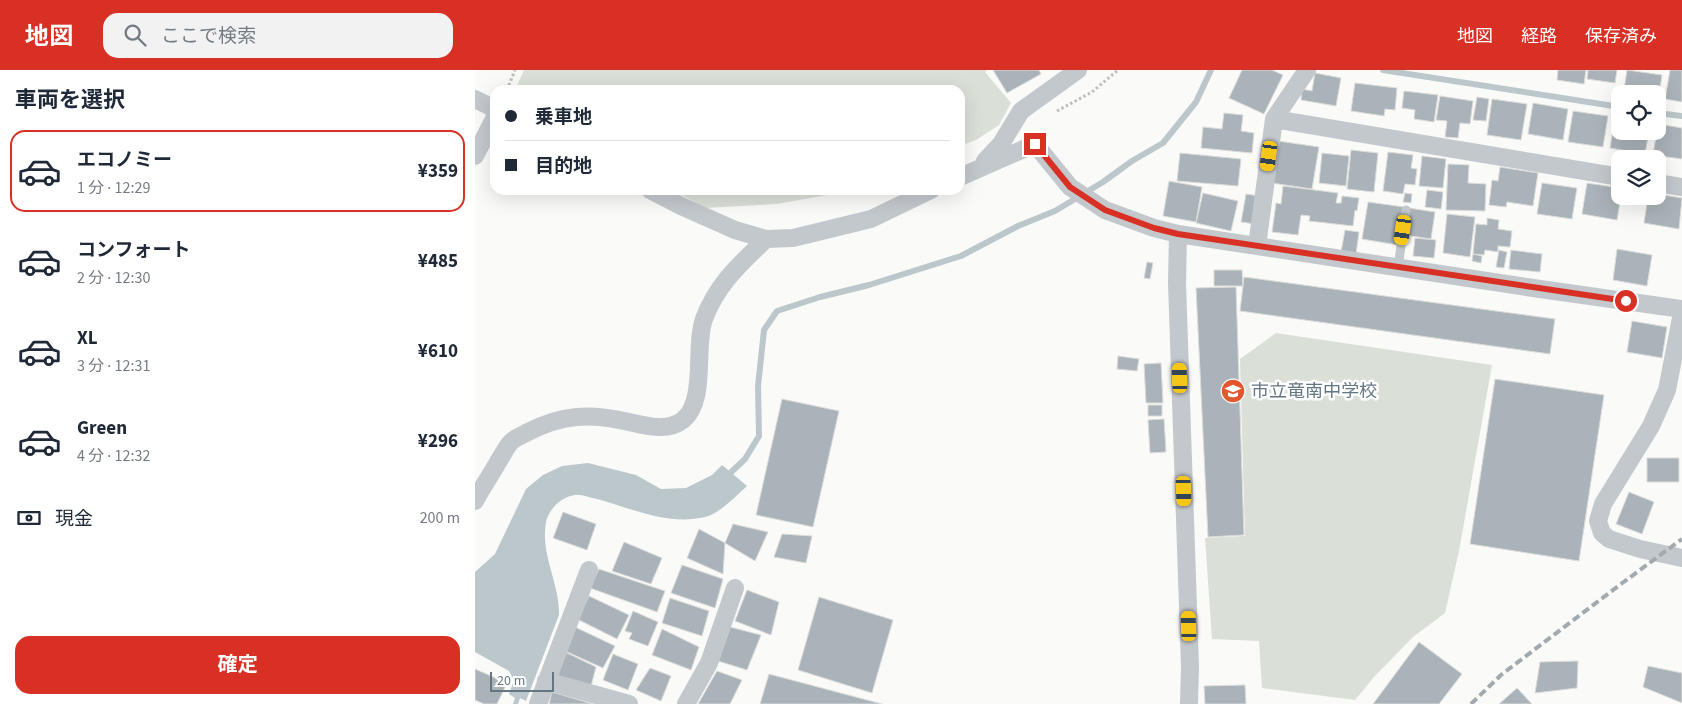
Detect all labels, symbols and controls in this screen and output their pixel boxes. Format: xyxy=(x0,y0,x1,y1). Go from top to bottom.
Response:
search box xyxy=(103,13,453,58)
text: 地図 xyxy=(25,19,73,54)
icon: search xyxy=(121,21,149,49)
text: ここで検索 xyxy=(161,23,256,50)
text: 地図 xyxy=(1457,24,1493,49)
text: 経路 xyxy=(1521,24,1557,49)
text: 保存済み xyxy=(1585,24,1657,49)
text: 車両を選択 xyxy=(15,84,125,116)
map controls xyxy=(1611,85,1666,205)
button: locate xyxy=(1611,85,1666,140)
text: 乗車地 xyxy=(535,104,592,131)
route end xyxy=(1024,133,1046,155)
car xyxy=(1259,140,1278,172)
text: エコノミー xyxy=(77,147,172,174)
icon: car xyxy=(17,149,62,194)
button: layers xyxy=(1611,150,1666,205)
text: 目的地 xyxy=(535,153,592,180)
text: ¥359 xyxy=(418,158,458,185)
text: 1 分 · 12:29 xyxy=(77,177,150,199)
car xyxy=(1393,214,1412,246)
text: コンフォート xyxy=(77,237,190,264)
icon: car xyxy=(17,239,62,284)
text: ¥485 xyxy=(418,248,458,275)
text: 2 分 · 12:30 xyxy=(77,267,150,289)
route start xyxy=(1615,290,1637,312)
text: XL xyxy=(77,325,98,352)
icon: car xyxy=(17,329,62,374)
text: ¥610 xyxy=(418,338,458,365)
text: 3 分 · 12:31 xyxy=(77,355,150,377)
car xyxy=(1171,363,1188,393)
school or university icon: 市立竜南中学校 xyxy=(1220,378,1246,404)
place label: 市立竜南中学校 xyxy=(1251,379,1377,404)
text: Green xyxy=(77,415,127,442)
icon: car xyxy=(17,419,62,464)
text: ¥296 xyxy=(418,428,458,455)
text: 4 分 · 12:32 xyxy=(77,445,150,467)
car xyxy=(1175,476,1192,506)
icon: cash xyxy=(15,504,43,532)
text: 現金 xyxy=(55,506,93,533)
text: 200 m xyxy=(420,507,460,529)
car xyxy=(1180,611,1197,641)
button: 確定 xyxy=(15,636,460,694)
scale bar xyxy=(490,669,554,692)
text: 20 m xyxy=(497,671,525,691)

